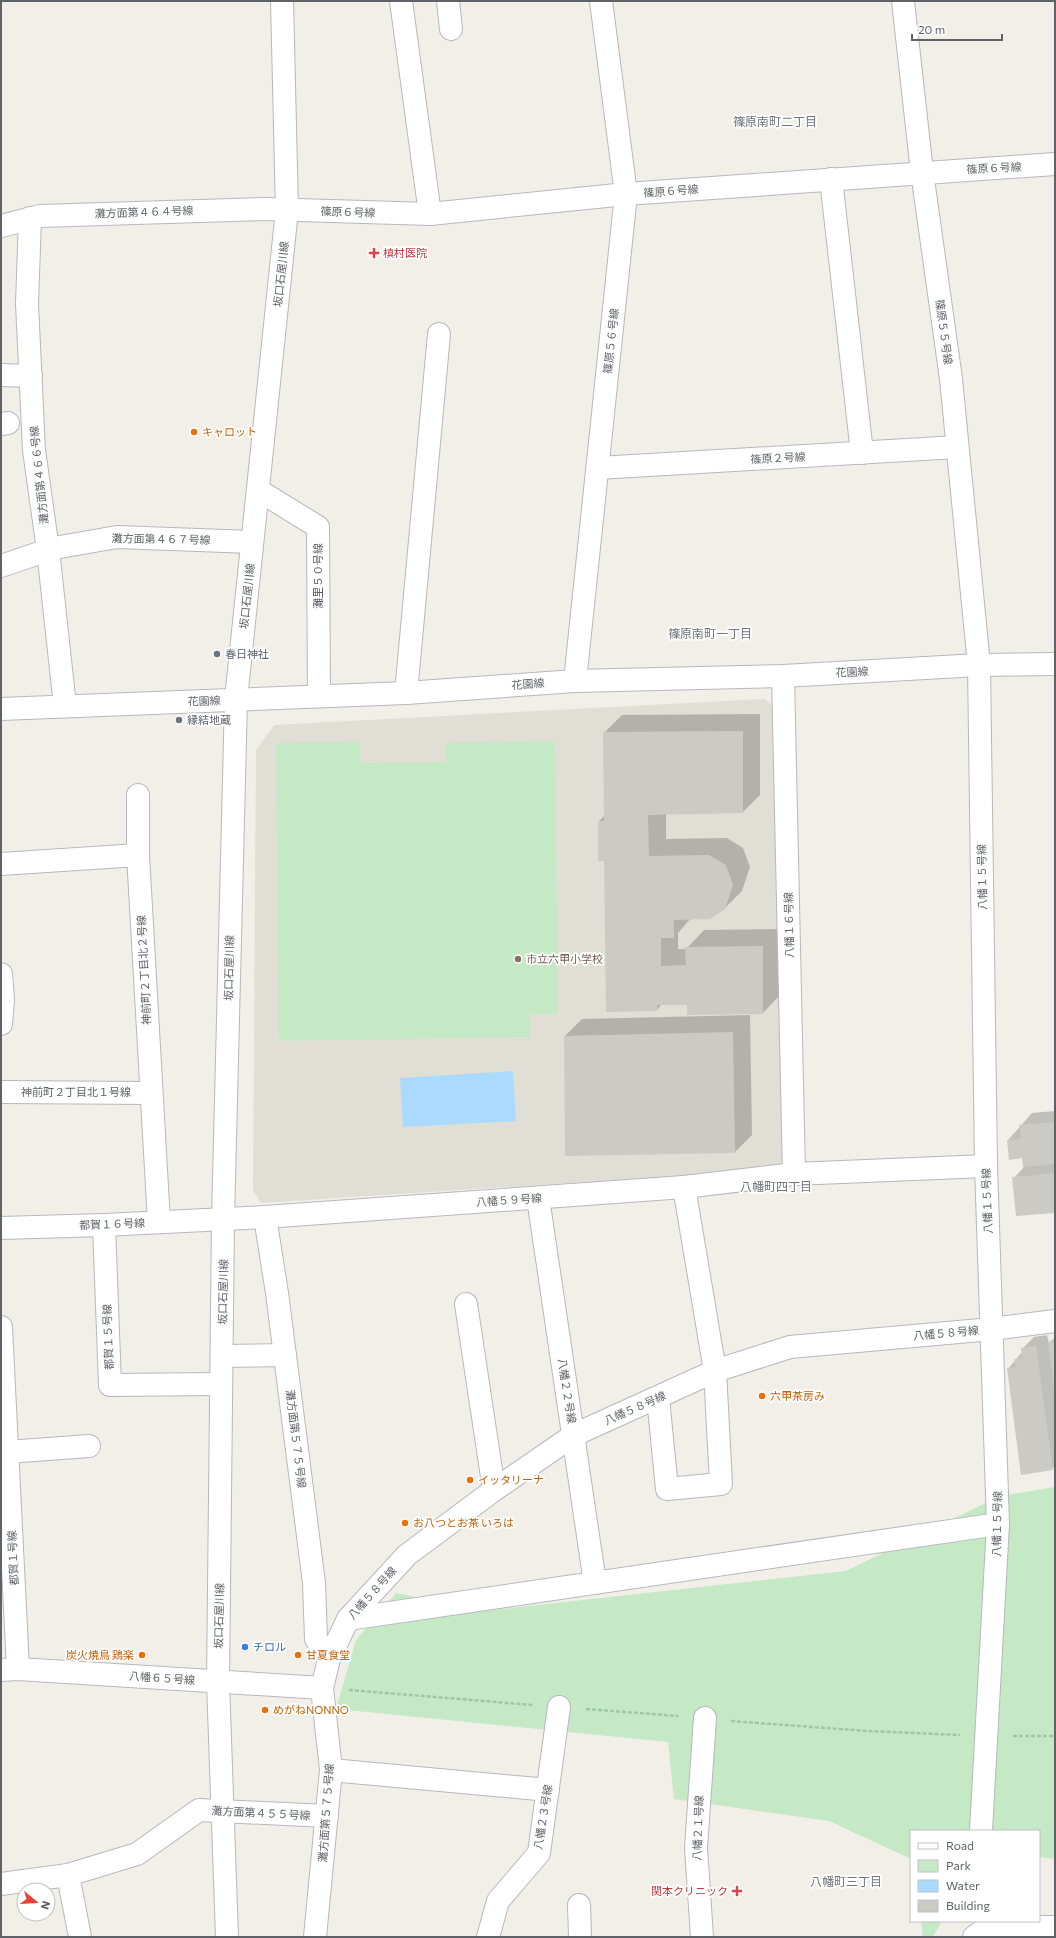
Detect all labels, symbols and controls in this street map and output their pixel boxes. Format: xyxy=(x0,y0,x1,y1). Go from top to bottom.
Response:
scale bar xyxy=(912,16,1002,42)
text: 20 m xyxy=(918,22,945,36)
district label: 篠原南町二丁目 xyxy=(733,114,817,128)
street label: 篠原６号線 xyxy=(966,160,1022,175)
street label: 篠原６号線 xyxy=(643,182,699,199)
street label: 灘方面第４６４号線 xyxy=(94,203,194,220)
street label: 篠原６号線 xyxy=(320,204,376,219)
street label: 坂口石屋川線 xyxy=(271,240,290,307)
place label: 槙村医院 xyxy=(383,246,427,259)
marker: 槙村医院 xyxy=(368,247,380,259)
street label: 篠原５５号線 xyxy=(933,298,956,366)
street label: 篠原５６号線 xyxy=(601,307,620,374)
street label: 灘方面第４６６号線 xyxy=(27,425,50,525)
place label: キャロット xyxy=(202,425,257,438)
marker: キャロット xyxy=(189,427,199,437)
street label: 篠原２号線 xyxy=(750,450,806,465)
street label: 灘方面第４６７号線 xyxy=(111,531,211,546)
street label: 灘里５０号線 xyxy=(311,543,324,609)
street label: 坂口石屋川線 xyxy=(237,562,256,629)
district label: 篠原南町一丁目 xyxy=(668,626,752,640)
place label: 春日神社 xyxy=(225,647,269,660)
marker: 春日神社 xyxy=(212,649,222,659)
street label: 花園線 xyxy=(835,664,869,679)
street label: 花園線 xyxy=(511,676,545,691)
street label: 花園線 xyxy=(187,693,221,708)
place label: 縁結地蔵 xyxy=(187,713,231,726)
marker: 縁結地蔵 xyxy=(174,715,184,725)
street label: 八幡１５号線 xyxy=(974,844,989,910)
street label: 八幡１６号線 xyxy=(781,892,796,958)
street label: 神前町２丁目北２号線 xyxy=(134,915,153,1025)
street label: 坂口石屋川線 xyxy=(221,935,236,1001)
place label: 市立六甲小学校 xyxy=(526,952,603,965)
marker: 市立六甲小学校 xyxy=(513,954,523,964)
street label: 神前町２丁目北１号線 xyxy=(21,1085,131,1098)
street label: 八幡１５号線 xyxy=(979,1168,994,1234)
district label: 八幡町四丁目 xyxy=(740,1179,812,1193)
street label: 八幡５９号線 xyxy=(476,1191,542,1208)
street label: 都賀１６号線 xyxy=(79,1216,145,1231)
street label: 坂口石屋川線 xyxy=(215,1259,230,1325)
street label: 都賀１５号線 xyxy=(100,1304,115,1370)
street label: 八幡５８号線 xyxy=(913,1323,979,1342)
street label: 八幡２２号線 xyxy=(556,1357,579,1425)
street label: 八幡５８号線 xyxy=(602,1388,668,1427)
street label: 灘方面第５７５号線 xyxy=(284,1389,309,1489)
place label: 六甲茶房み xyxy=(770,1389,825,1402)
marker: 六甲茶房み xyxy=(757,1391,767,1401)
place label: イッタリーナ xyxy=(478,1473,544,1486)
marker: イッタリーナ xyxy=(465,1475,475,1485)
street label: 八幡１５号線 xyxy=(989,1491,1004,1557)
place label: お八つとお茶 いろは xyxy=(413,1516,514,1529)
marker: お八つとお茶 いろは xyxy=(400,1518,410,1528)
street label: 都賀１号線 xyxy=(5,1530,20,1586)
street label: 八幡５８号線 xyxy=(345,1564,399,1622)
street label: 坂口石屋川線 xyxy=(211,1583,226,1649)
place label: チロル xyxy=(253,1640,286,1653)
marker: チロル xyxy=(240,1642,250,1652)
place label: 炭火焼鳥 鶏楽 xyxy=(66,1648,134,1661)
place label: 甘夏食堂 xyxy=(306,1648,350,1661)
marker: 炭火焼鳥 鶏楽 xyxy=(137,1650,147,1660)
marker: 甘夏食堂 xyxy=(293,1650,303,1660)
street label: 八幡６５号線 xyxy=(129,1669,195,1686)
place label: めがねNONNO xyxy=(273,1703,349,1716)
marker: めがねNONNO xyxy=(260,1705,270,1715)
street label: 灘方面第５７５号線 xyxy=(316,1763,335,1863)
street label: 八幡２３号線 xyxy=(531,1783,554,1851)
street label: 八幡２１号線 xyxy=(690,1795,705,1861)
street label: 灘方面第４５５号線 xyxy=(211,1803,311,1822)
legend xyxy=(910,1830,1040,1922)
text: Road xyxy=(946,1838,974,1852)
text: Park xyxy=(946,1858,972,1872)
district label: 八幡町三丁目 xyxy=(810,1874,882,1888)
text: Water xyxy=(946,1878,980,1892)
north arrow xyxy=(16,1882,56,1922)
place label: 関本クリニック xyxy=(651,1884,728,1897)
marker: 関本クリニック xyxy=(731,1885,743,1897)
text: Building xyxy=(946,1898,990,1912)
text: N xyxy=(39,1899,53,1911)

